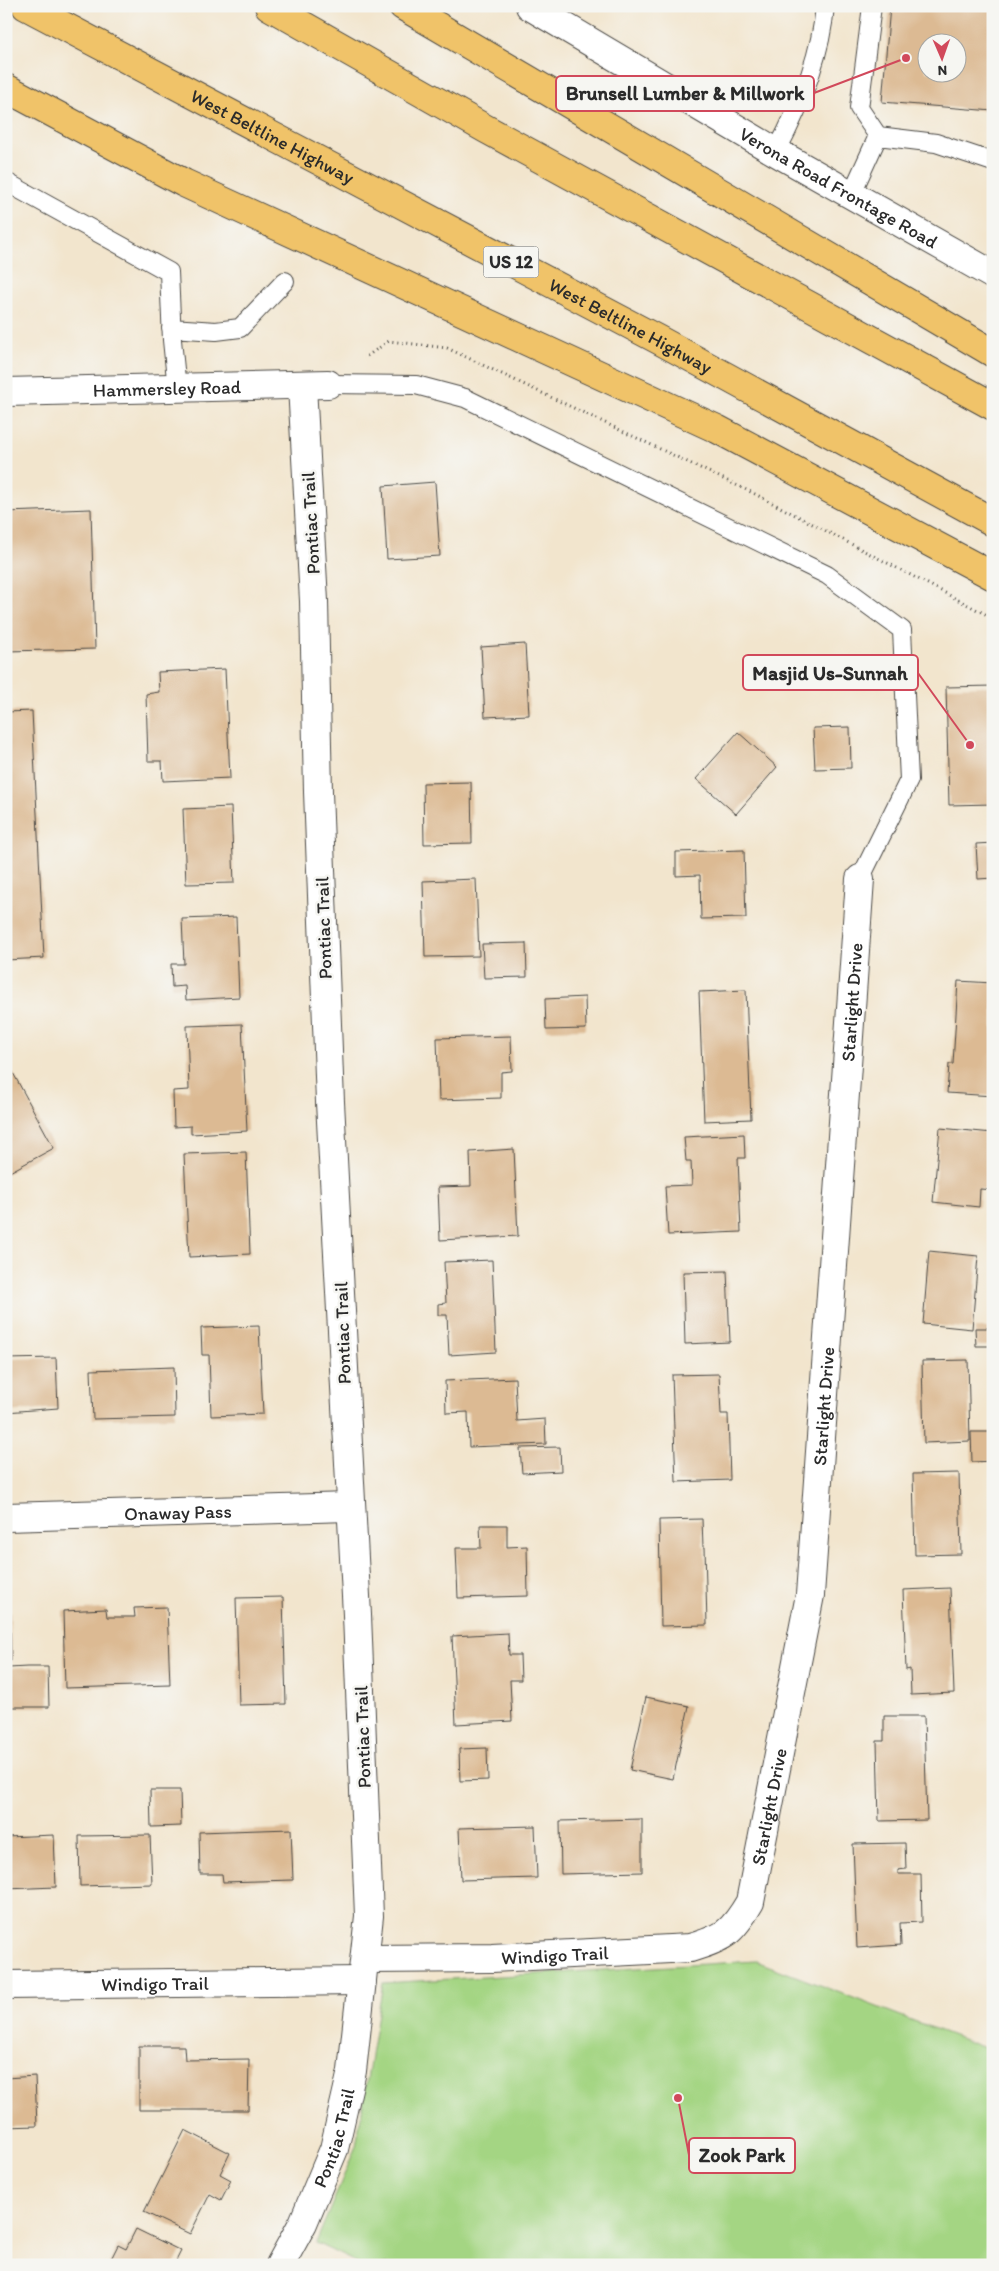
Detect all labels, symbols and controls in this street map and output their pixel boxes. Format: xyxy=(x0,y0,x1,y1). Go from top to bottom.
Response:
north arrow xyxy=(916,32,966,82)
text: N xyxy=(937,62,947,79)
callout: Brunsell Lumber & Millwork xyxy=(556,76,814,111)
text: Brunsell Lumber & Millwork xyxy=(566,81,805,105)
street label: West Beltline Highway xyxy=(187,84,358,189)
street label: Verona Road Frontage Road xyxy=(735,122,942,253)
road number: US 12 xyxy=(484,246,538,278)
street label: West Beltline Highway xyxy=(545,273,716,379)
street label: Hammersley Road xyxy=(93,375,242,402)
street label: Pontiac Trail xyxy=(296,470,325,575)
callout: Masjid Us-Sunnah xyxy=(743,655,918,690)
text: Masjid Us-Sunnah xyxy=(752,661,908,686)
street label: Pontiac Trail xyxy=(310,876,337,980)
street label: Starlight Drive xyxy=(836,942,868,1062)
street label: Pontiac Trail xyxy=(329,1281,356,1385)
street label: Starlight Drive xyxy=(808,1346,839,1466)
street label: Onaway Pass xyxy=(124,1499,232,1526)
street label: Pontiac Trail xyxy=(349,1685,376,1789)
street label: Starlight Drive xyxy=(746,1746,792,1867)
street label: Windigo Trail xyxy=(501,1941,610,1970)
street label: Windigo Trail xyxy=(101,1972,210,1996)
street label: Pontiac Trail xyxy=(308,2085,360,2191)
callout: Zook Park xyxy=(689,2138,795,2173)
text: Zook Park xyxy=(699,2143,786,2167)

